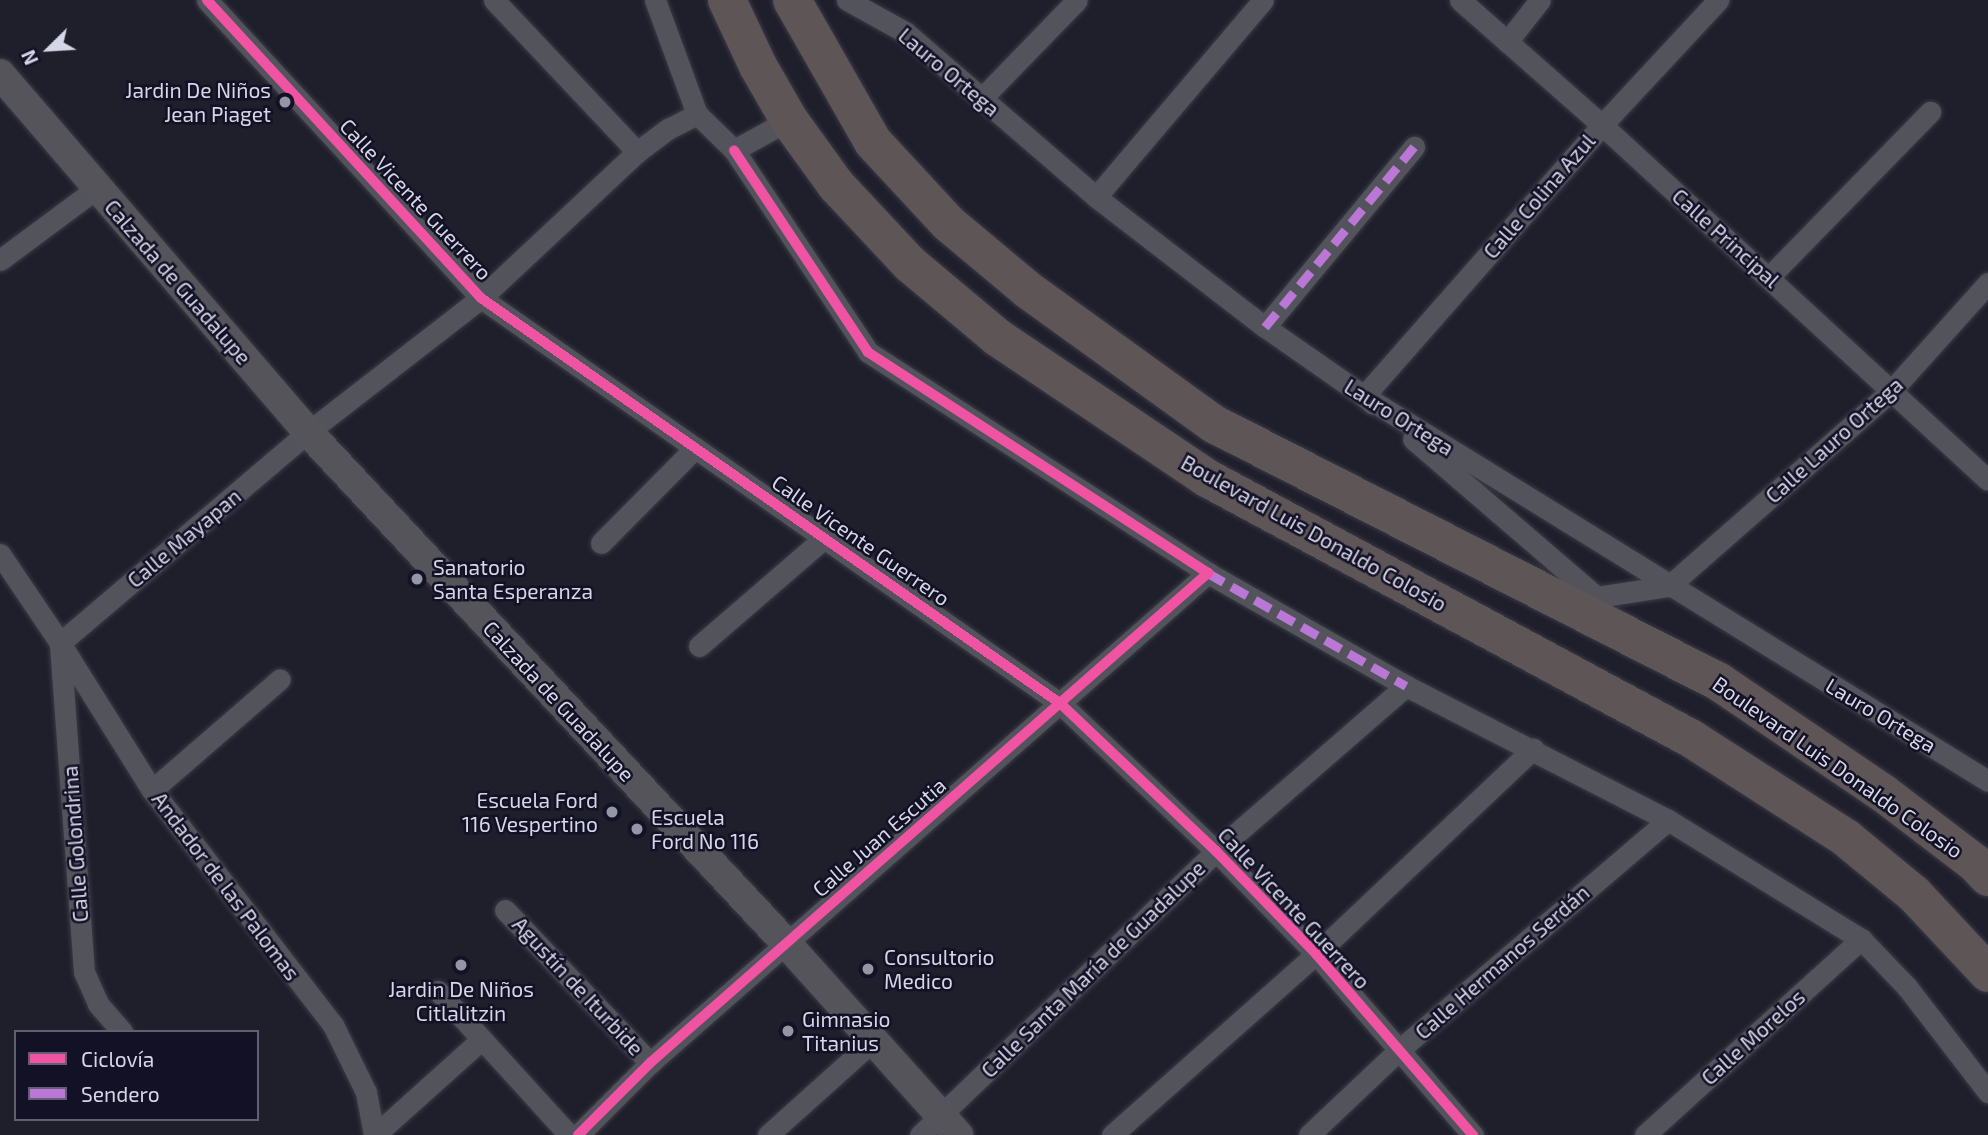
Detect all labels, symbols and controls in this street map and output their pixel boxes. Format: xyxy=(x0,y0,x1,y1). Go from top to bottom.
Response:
north arrow xyxy=(14,14,84,84)
street label: Lauro Ortega xyxy=(893,23,1005,121)
text: N xyxy=(16,47,43,69)
place label: Jardin De Niños Jean Piaget xyxy=(125,77,271,127)
marker: Jardin De Niños Jean Piaget xyxy=(277,94,293,110)
street label: Calle Vicente Guerrero xyxy=(335,113,497,285)
street label: Calle Colina Azul xyxy=(1478,128,1600,264)
street label: Calle Principal xyxy=(1667,183,1785,293)
street label: Calzada de Guadalupe xyxy=(100,194,256,370)
street label: Calle Lauro Ortega xyxy=(1760,372,1908,508)
street label: Lauro Ortega xyxy=(1340,373,1458,461)
street label: Boulevard Luis Donaldo Colosio xyxy=(1177,449,1451,617)
street label: Calle Vicente Guerrero xyxy=(767,469,955,611)
street label: Calle Mayapan xyxy=(122,483,246,593)
place label: Sanatorio Santa Esperanza xyxy=(433,554,593,604)
marker: Sanatorio Santa Esperanza xyxy=(407,569,427,589)
street label: Calzada de Guadalupe xyxy=(478,616,640,786)
street label: Boulevard Luis Donaldo Colosio xyxy=(1708,671,1968,863)
street label: Lauro Ortega xyxy=(1821,672,1941,758)
street label: Calle Golondrina xyxy=(57,765,93,923)
street label: Calle Juan Escutia xyxy=(807,772,951,902)
street label: Andador de las Palomas xyxy=(147,787,305,985)
place label: Escuela Ford 116 Vespertino xyxy=(461,787,598,837)
marker: Escuela Ford 116 Vespertino xyxy=(604,804,620,820)
place label: Escuela Ford No 116 xyxy=(651,804,759,854)
marker: Escuela Ford No 116 xyxy=(629,821,645,837)
street label: Calle Vicente Guerrero xyxy=(1213,822,1375,994)
street label: Calle Santa María de Guadalupe xyxy=(976,855,1210,1083)
street label: Calle Hermanos Serdán xyxy=(1410,880,1594,1044)
street label: Agustín de Iturbide xyxy=(507,912,649,1060)
place label: Consultorio Medico xyxy=(884,944,994,994)
marker: Jardin De Niños Citlalitzin xyxy=(453,957,469,973)
marker: Consultorio Medico xyxy=(858,959,878,979)
place label: Jardin De Niños Citlalitzin xyxy=(388,976,534,1026)
street label: Calle Morelos xyxy=(1696,984,1810,1090)
place label: Gimnasio Titanius xyxy=(802,1006,890,1056)
marker: Gimnasio Titanius xyxy=(780,1023,796,1039)
legend xyxy=(14,1030,259,1121)
text: Ciclovía xyxy=(81,1046,154,1071)
text: Sendero xyxy=(81,1081,160,1106)

